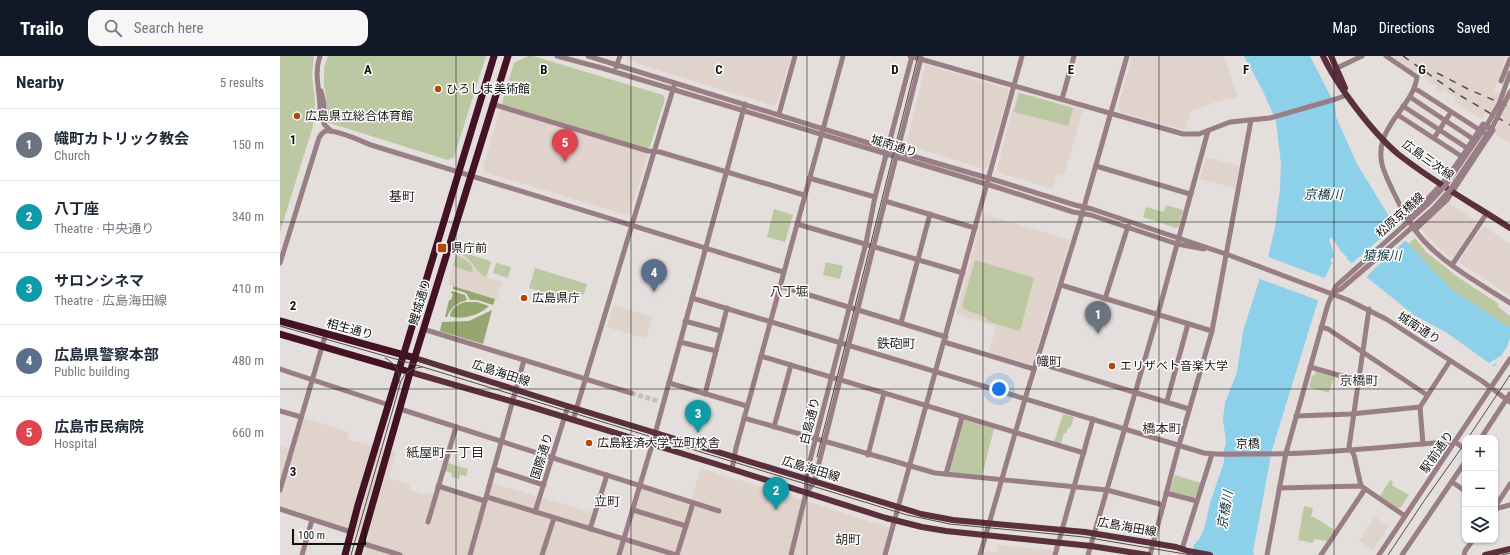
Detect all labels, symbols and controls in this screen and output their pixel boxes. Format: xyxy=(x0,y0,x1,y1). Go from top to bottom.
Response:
search box xyxy=(88,10,368,46)
text: Trailo xyxy=(20,17,64,40)
icon: search xyxy=(102,17,124,39)
text: Search here xyxy=(134,19,203,37)
text: Map xyxy=(1333,20,1357,36)
text: Directions xyxy=(1379,20,1435,36)
text: Saved xyxy=(1457,20,1490,36)
text: A xyxy=(364,62,372,77)
text: B xyxy=(540,62,548,77)
text: C xyxy=(715,62,723,77)
text: D xyxy=(891,62,899,77)
text: E xyxy=(1068,62,1075,77)
text: F xyxy=(1243,62,1249,77)
text: G xyxy=(1418,62,1426,77)
text: Nearby xyxy=(16,72,64,92)
text: 5 results xyxy=(220,75,264,90)
place label: ひろしま美術館 xyxy=(446,82,530,96)
marker: ひろしま美術館 xyxy=(433,84,443,94)
place label: 広島県立総合体育館 xyxy=(305,109,413,123)
marker: 広島県立総合体育館 xyxy=(292,111,302,121)
pin: 5 xyxy=(552,129,578,162)
text: 幟町カトリック教会 xyxy=(54,130,189,148)
text: 1 xyxy=(290,132,296,147)
street label: 城南通り xyxy=(869,132,919,160)
text: 1 xyxy=(26,137,32,152)
text: 150 m xyxy=(232,137,264,152)
street label: 広島三次線 xyxy=(1399,137,1457,183)
text: Church xyxy=(54,148,90,163)
water label: 京橋川 xyxy=(1303,187,1344,202)
district label: 基町 xyxy=(389,189,415,204)
street label: 松原京橋線 xyxy=(1373,190,1427,240)
text: 八丁座 xyxy=(54,200,99,218)
text: 2 xyxy=(26,209,32,224)
text: 340 m xyxy=(232,209,264,224)
text: Theatre · 中央通り xyxy=(54,221,154,236)
place label: 県庁前 xyxy=(451,241,487,255)
marker: 県庁前 xyxy=(436,242,448,254)
water label: 猿猴川 xyxy=(1362,248,1403,263)
pin: 4 xyxy=(641,259,667,292)
text: サロンシネマ xyxy=(54,272,144,290)
street label: 鯉城通り xyxy=(406,277,434,327)
text: 3 xyxy=(26,281,32,296)
text: 410 m xyxy=(232,281,264,296)
district label: 八丁堀 xyxy=(769,284,809,299)
place label: 広島県庁 xyxy=(532,291,580,305)
text: Theatre · 広島海田線 xyxy=(54,293,167,308)
marker: 広島県庁 xyxy=(519,293,529,303)
text: 2 xyxy=(290,298,297,313)
pin: 1 xyxy=(1085,301,1111,334)
street label: 城南通り xyxy=(1395,309,1443,347)
street label: 相生通り xyxy=(325,316,375,342)
district label: 鉄砲町 xyxy=(876,336,916,351)
text: 広島県警察本部 xyxy=(54,346,159,364)
text: 4 xyxy=(26,353,32,368)
text: 480 m xyxy=(232,353,264,368)
district label: 幟町 xyxy=(1036,354,1062,369)
street label: 広島海田線 xyxy=(470,357,532,389)
place label: エリザベト音楽大学 xyxy=(1120,359,1228,373)
marker: エリザベト音楽大学 xyxy=(1107,361,1117,371)
text: Public building xyxy=(54,364,130,379)
district label: 京橋町 xyxy=(1339,373,1379,388)
your location xyxy=(989,379,1009,399)
street label: 白島通り xyxy=(797,396,823,446)
pin: 3 xyxy=(685,400,711,433)
text: 広島市民病院 xyxy=(54,418,144,436)
district label: 橋本町 xyxy=(1142,421,1182,436)
text: 5 xyxy=(26,425,32,440)
text: 660 m xyxy=(232,425,264,440)
street label: 駅前通り xyxy=(1417,428,1457,476)
street label: 国際通り xyxy=(528,431,556,481)
map controls xyxy=(1462,435,1498,543)
button: + xyxy=(1462,435,1498,471)
text: Hospital xyxy=(54,436,97,451)
place label: 広島経済大学 立町校舎 xyxy=(597,436,720,450)
street label: 京橋 xyxy=(1236,437,1260,451)
marker: 広島経済大学 立町校舎 xyxy=(584,438,594,448)
district label: 紙屋町一丁目 xyxy=(406,445,484,460)
street label: 広島海田線 xyxy=(780,454,842,484)
text: 3 xyxy=(290,464,296,479)
button: − xyxy=(1462,471,1498,507)
pin: 2 xyxy=(763,477,789,510)
water label: 京橋川 xyxy=(1214,488,1236,531)
district label: 立町 xyxy=(594,494,620,509)
button: layers xyxy=(1462,507,1498,543)
street label: 広島海田線 xyxy=(1096,515,1158,539)
scale bar xyxy=(292,527,366,546)
text: 100 m xyxy=(298,529,325,542)
district label: 胡町 xyxy=(835,532,861,547)

